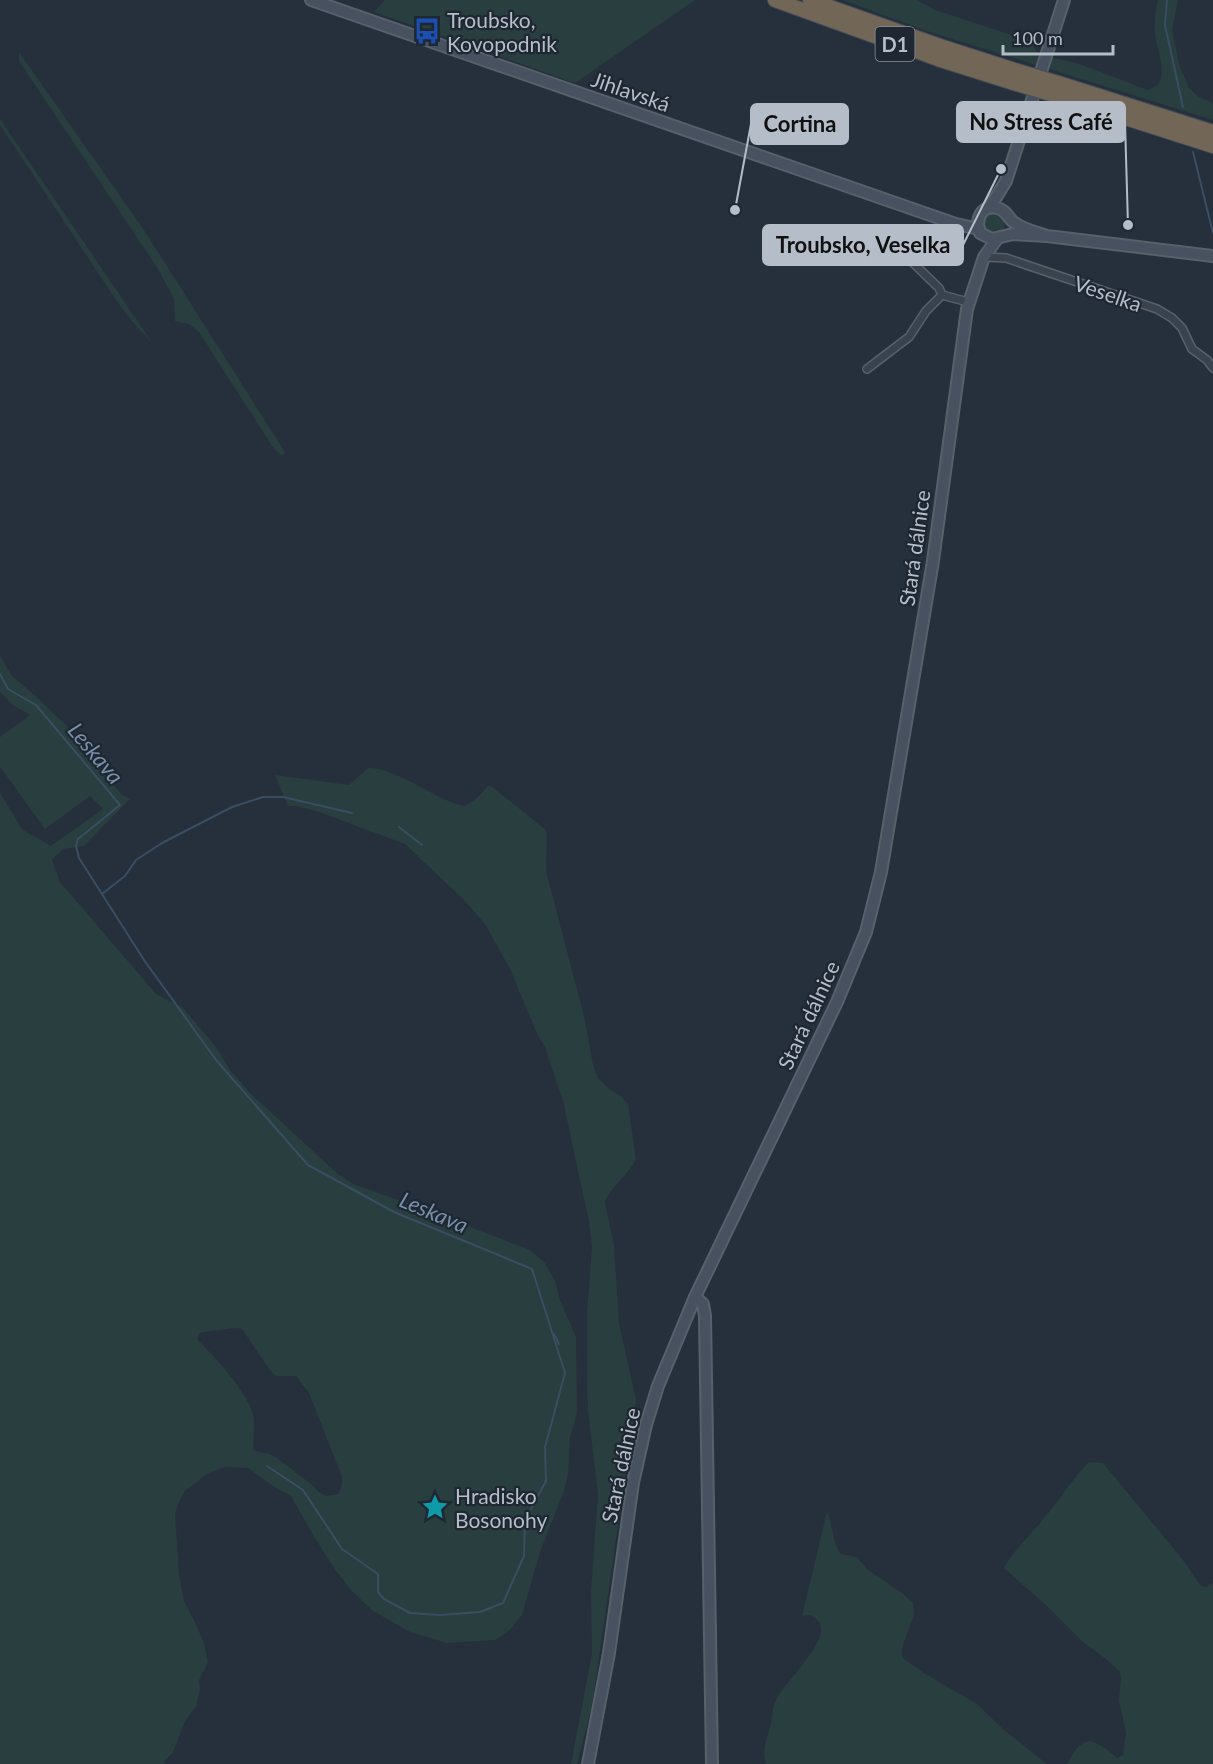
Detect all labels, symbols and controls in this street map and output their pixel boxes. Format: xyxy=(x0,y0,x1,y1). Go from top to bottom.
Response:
place label: Troubsko, Kovopodnik xyxy=(447,7,557,56)
bus stop icon: Troubsko, Kovopodnik xyxy=(412,16,442,46)
scale bar xyxy=(1003,18,1112,56)
road number: D1 xyxy=(876,27,914,61)
text: 100 m xyxy=(1012,27,1063,49)
street label: Jihlavská xyxy=(588,66,674,116)
callout: No Stress Café xyxy=(957,102,1125,142)
callout: Cortina xyxy=(751,104,848,144)
text: No Stress Café xyxy=(969,108,1113,135)
text: Cortina xyxy=(764,110,836,137)
callout: Troubsko, Veselka xyxy=(763,225,963,265)
text: Troubsko, Veselka xyxy=(776,231,950,258)
street label: Veselka xyxy=(1071,270,1145,316)
street label: Stará dálnice xyxy=(893,488,935,608)
water label: Leskava xyxy=(63,717,129,789)
street label: Stará dálnice xyxy=(772,957,844,1073)
water label: Leskava xyxy=(396,1186,472,1238)
street label: Stará dálnice xyxy=(596,1405,644,1525)
place label: Hradisko Bosonohy xyxy=(455,1483,547,1532)
place icon: Hradisko Bosonohy xyxy=(420,1492,450,1522)

